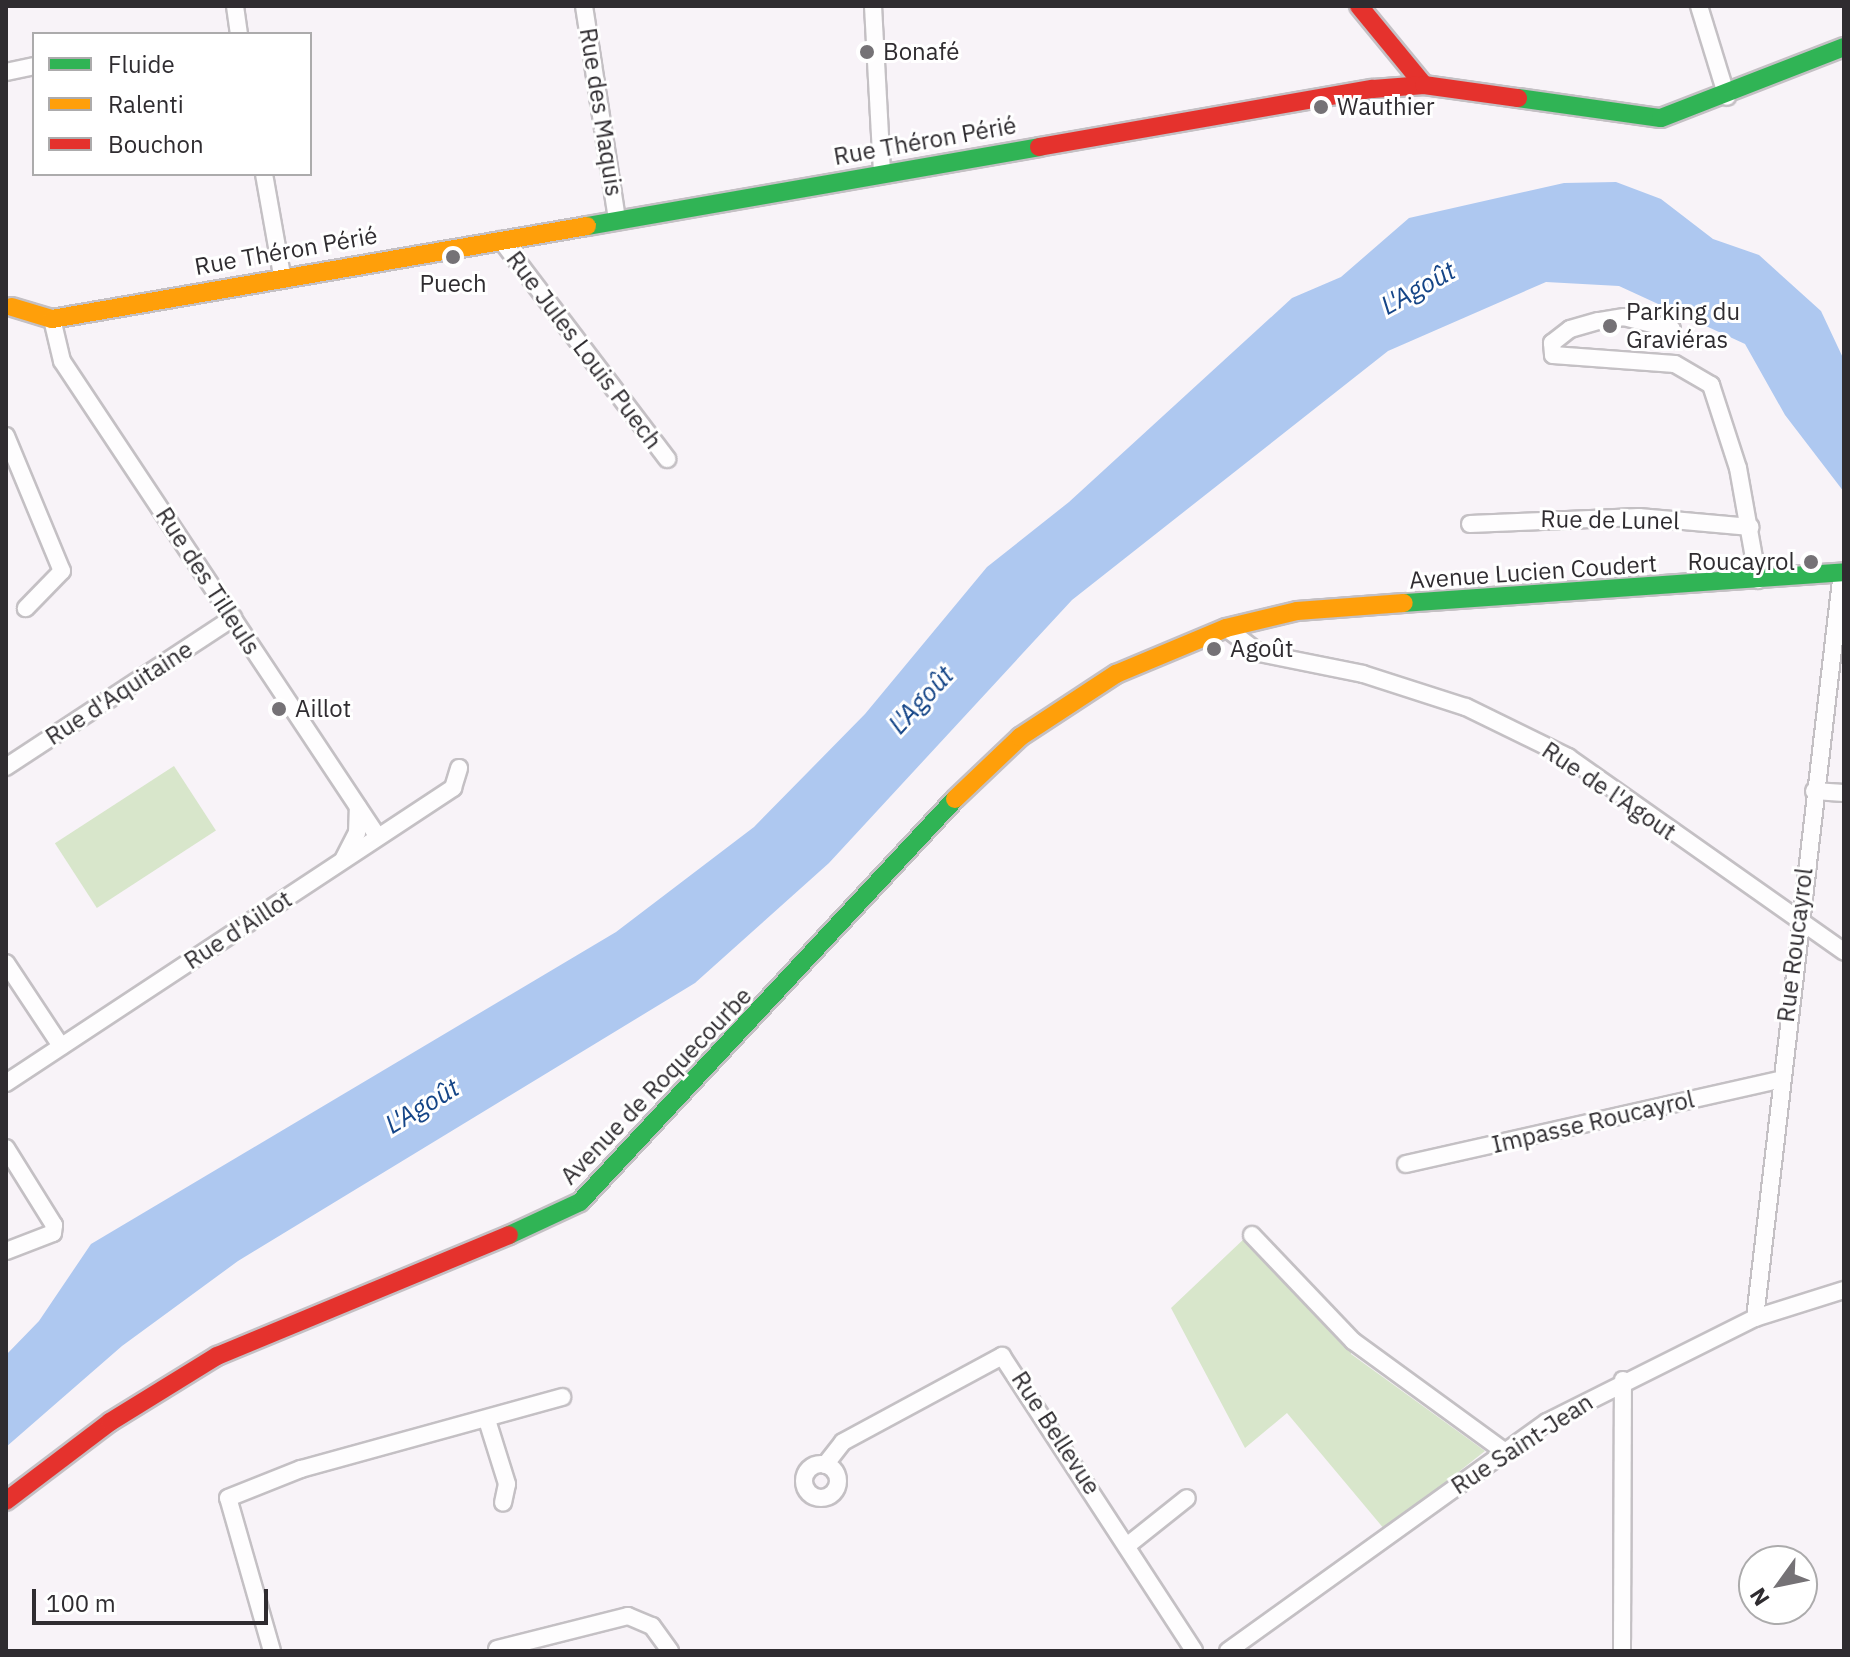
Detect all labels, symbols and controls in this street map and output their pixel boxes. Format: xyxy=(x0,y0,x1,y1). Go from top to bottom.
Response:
street label: Rue des Maquis xyxy=(573,26,629,198)
legend xyxy=(32,32,312,176)
place label: Bonafé xyxy=(883,38,959,66)
marker: Bonafé xyxy=(858,43,876,61)
text: Fluide xyxy=(108,48,175,80)
text: Ralenti xyxy=(108,88,184,120)
place label: Wauthier xyxy=(1337,93,1435,121)
marker: Wauthier xyxy=(1312,98,1330,116)
street label: Rue Théron Périé xyxy=(831,111,1019,171)
text: Bouchon xyxy=(108,128,204,160)
street label: Rue Théron Périé xyxy=(192,221,380,281)
street label: Rue Jules Louis Puech xyxy=(500,245,668,455)
marker: Puech xyxy=(444,248,462,266)
water label: L'Agoût xyxy=(1375,255,1461,321)
place label: Puech xyxy=(419,270,487,298)
place label: Parking du Graviéras xyxy=(1626,298,1740,354)
marker: Parking du Graviéras xyxy=(1601,317,1619,335)
street label: Rue des Tilleuls xyxy=(150,502,266,660)
street label: Rue de Lunel xyxy=(1540,504,1680,536)
place label: Roucayrol xyxy=(1688,548,1795,576)
street label: Avenue Lucien Coudert xyxy=(1408,549,1658,595)
marker: Roucayrol xyxy=(1802,553,1820,571)
street label: Rue d'Aquitaine xyxy=(40,635,198,751)
place label: Agoût xyxy=(1230,635,1293,663)
marker: Agoût xyxy=(1205,640,1223,658)
water label: L'Agoût xyxy=(882,660,960,740)
place label: Aillot xyxy=(295,695,351,723)
marker: Aillot xyxy=(270,700,288,718)
street label: Rue de l'Agout xyxy=(1537,736,1681,846)
street label: Rue Roucayrol xyxy=(1771,866,1819,1024)
street label: Rue d'Aillot xyxy=(179,885,297,975)
street label: Avenue de Roquecourbe xyxy=(554,982,758,1190)
water label: L'Agoût xyxy=(379,1072,465,1140)
street label: Impasse Roucayrol xyxy=(1489,1085,1697,1159)
street label: Rue Bellevue xyxy=(1005,1366,1107,1500)
street label: Rue Saint-Jean xyxy=(1446,1388,1598,1500)
north arrow xyxy=(1738,1545,1818,1625)
scale bar xyxy=(36,1573,272,1623)
text: N xyxy=(1743,1583,1776,1612)
text: 100 m xyxy=(46,1587,116,1619)

